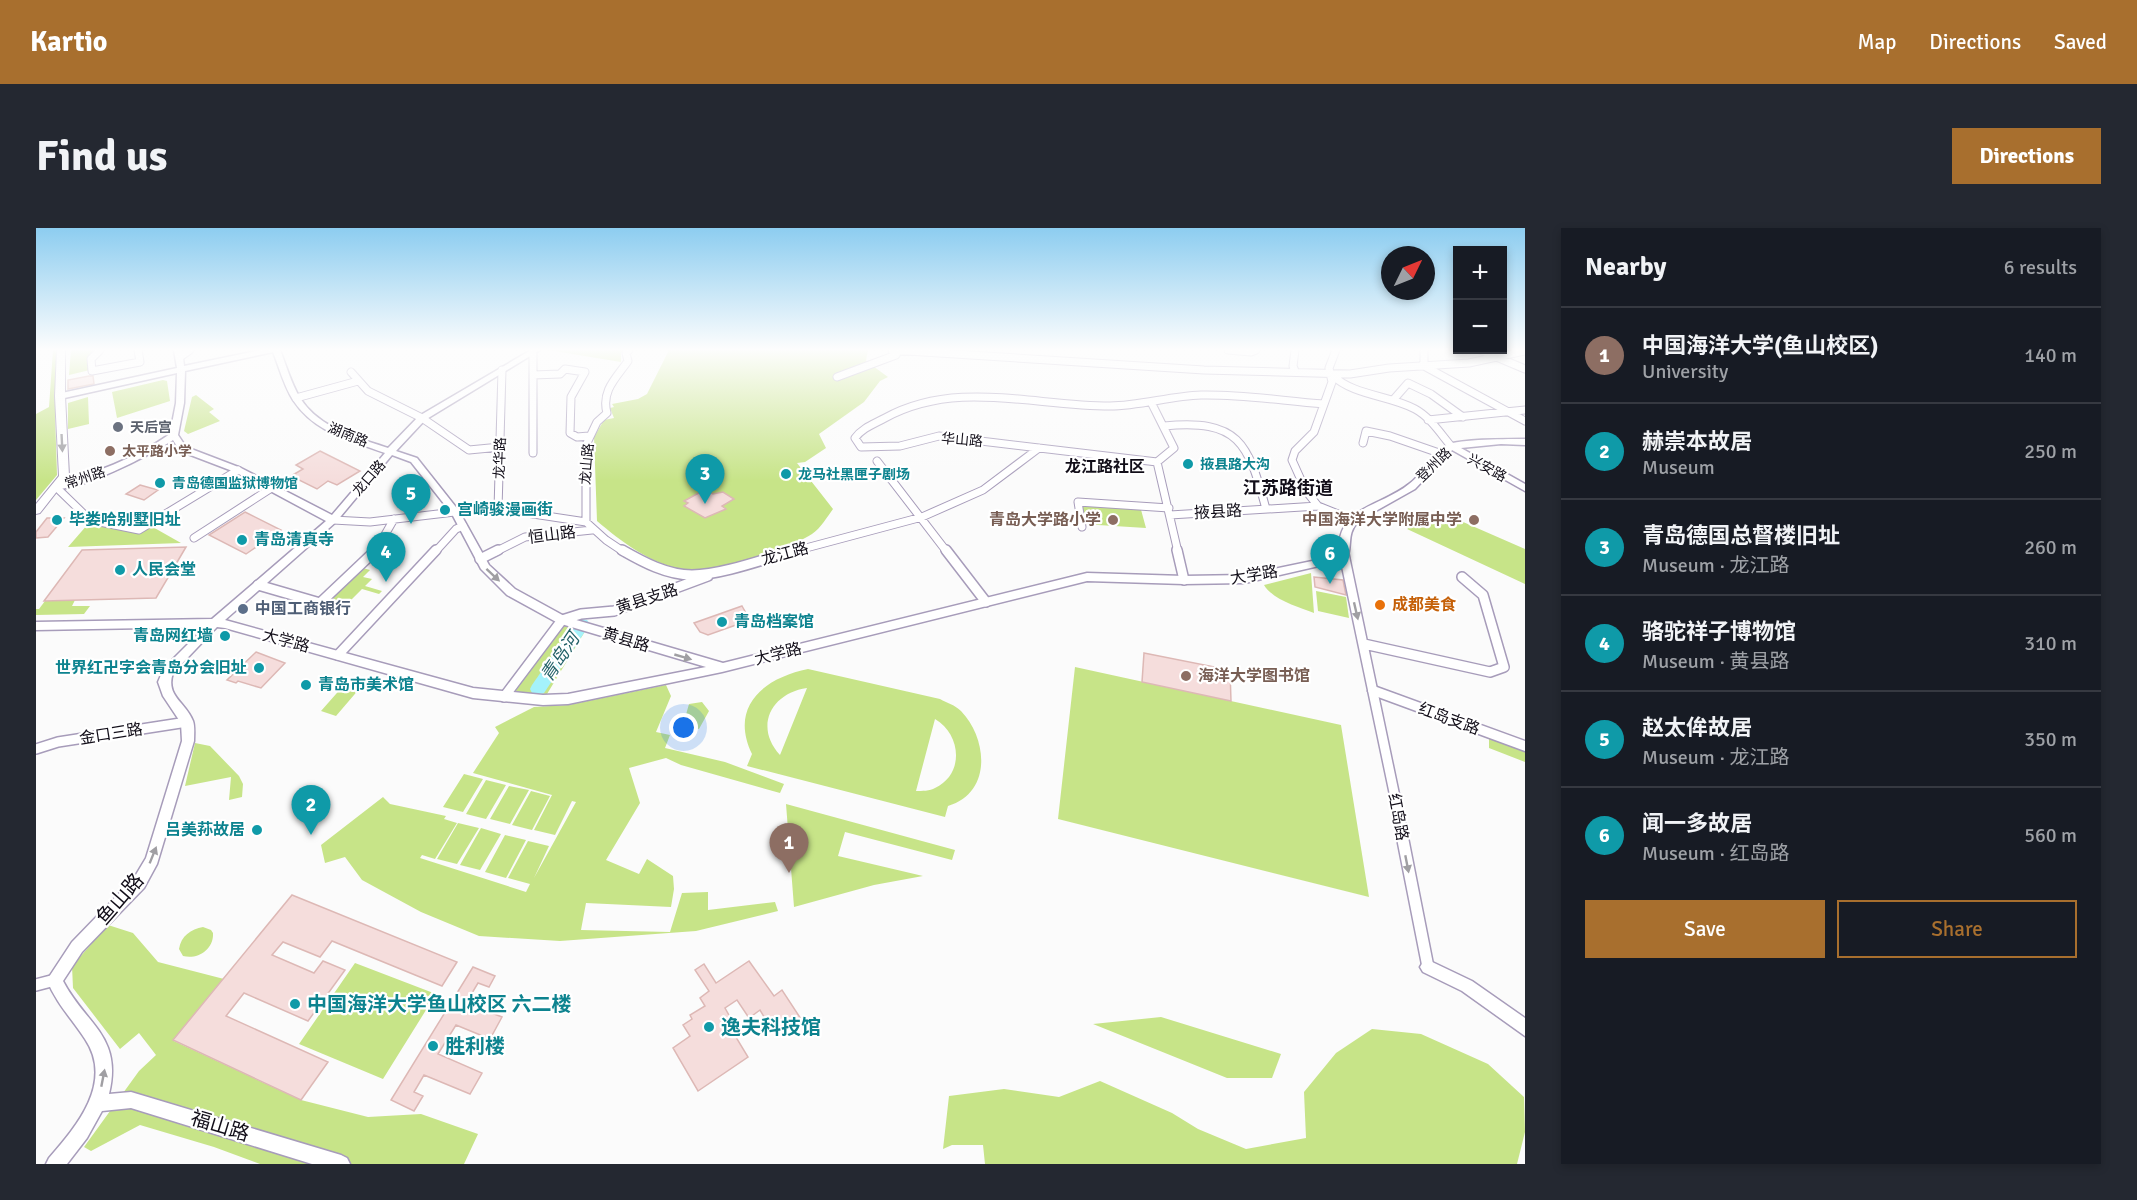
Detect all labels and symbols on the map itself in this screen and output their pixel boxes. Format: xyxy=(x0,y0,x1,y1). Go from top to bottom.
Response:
north arrow xyxy=(1381,246,1435,300)
place label: 天后宫 xyxy=(130,419,172,436)
street label: 湖南路 xyxy=(325,419,371,451)
marker: 天后宫 xyxy=(111,420,125,434)
street label: 华山路 xyxy=(940,430,984,450)
one-way arrow xyxy=(58,434,67,453)
street label: 龙华路 xyxy=(491,437,509,479)
street label: 龙山路 xyxy=(577,442,597,486)
place label: 太平路小学 xyxy=(122,443,192,460)
marker: 太平路小学 xyxy=(103,444,117,458)
street label: 登州路 xyxy=(1413,444,1455,486)
street label: 兴安路 xyxy=(1465,450,1509,486)
pin: 3 xyxy=(686,454,724,504)
place label: 掖县路大沟 xyxy=(1200,456,1270,473)
street label: 龙口路 xyxy=(349,457,389,499)
district label: 龙江路社区 xyxy=(1065,457,1145,477)
marker: 掖县路大沟 xyxy=(1181,457,1195,471)
street label: 常州路 xyxy=(62,463,108,493)
place label: 龙马社黑匣子剧场 xyxy=(798,466,910,483)
marker: 龙马社黑匣子剧场 xyxy=(779,467,793,481)
pin: 5 xyxy=(392,474,430,524)
place label: 青岛德国监狱博物馆 xyxy=(172,475,298,492)
marker: 青岛德国监狱博物馆 xyxy=(153,476,167,490)
district label: 江苏路街道 xyxy=(1243,477,1333,499)
place label: 宫崎骏漫画街 xyxy=(457,500,553,520)
street label: 掖县路 xyxy=(1194,501,1242,523)
marker: 宫崎骏漫画街 xyxy=(438,503,452,517)
place label: 毕娄哈别墅旧址 xyxy=(69,510,181,530)
place label: 青岛大学路小学 xyxy=(989,510,1101,530)
place label: 中国海洋大学附属中学 xyxy=(1302,510,1462,530)
marker: 毕娄哈别墅旧址 xyxy=(50,513,64,527)
marker: 青岛大学路小学 xyxy=(1106,513,1120,527)
marker: 中国海洋大学附属中学 xyxy=(1467,513,1481,527)
street label: 恒山路 xyxy=(527,522,577,548)
place label: 青岛清真寺 xyxy=(254,530,334,550)
pin: 4 xyxy=(366,532,406,582)
marker: 青岛清真寺 xyxy=(235,533,249,547)
pin: 6 xyxy=(1310,534,1350,584)
street label: 龙江路 xyxy=(759,538,811,570)
place label: 人民会堂 xyxy=(132,560,196,580)
street label: 大学路 xyxy=(1229,561,1279,589)
marker: 人民会堂 xyxy=(113,563,127,577)
one-way arrow xyxy=(486,567,500,581)
street label: 黄县支路 xyxy=(613,580,681,618)
place label: 成都美食 xyxy=(1392,595,1457,615)
marker: 成都美食 xyxy=(1373,598,1387,612)
place label: 中国工商银行 xyxy=(255,599,351,619)
marker: 中国工商银行 xyxy=(236,602,250,616)
one-way arrow xyxy=(1352,602,1362,620)
place label: 青岛档案馆 xyxy=(734,612,814,632)
marker: 青岛档案馆 xyxy=(715,615,729,629)
street label: 黄县路 xyxy=(600,623,652,657)
street label: 大学路 xyxy=(260,625,312,657)
place label: 青岛网红墙 xyxy=(133,626,213,646)
water label: 青岛河 xyxy=(536,626,586,686)
marker: 青岛网红墙 xyxy=(218,629,232,643)
street label: 大学路 xyxy=(752,638,804,670)
one-way arrow xyxy=(674,652,692,662)
place label: 世界红卍字会青岛分会旧址 xyxy=(55,658,247,678)
marker: 世界红卍字会青岛分会旧址 xyxy=(252,661,266,675)
place label: 海洋大学图书馆 xyxy=(1198,666,1310,686)
marker: 海洋大学图书馆 xyxy=(1179,669,1193,683)
place label: 青岛市美术馆 xyxy=(318,675,414,695)
marker: 青岛市美术馆 xyxy=(299,678,313,692)
street label: 红岛支路 xyxy=(1416,699,1482,739)
your location xyxy=(669,713,698,742)
street label: 金口三路 xyxy=(78,719,144,749)
pin: 2 xyxy=(292,786,330,835)
street label: 红岛路 xyxy=(1384,792,1412,842)
place label: 吕美荪故居 xyxy=(165,820,245,840)
marker: 吕美荪故居 xyxy=(250,823,264,837)
pin: 1 xyxy=(770,824,808,873)
one-way arrow xyxy=(148,846,158,864)
one-way arrow xyxy=(1403,855,1412,874)
street label: 鱼山路 xyxy=(91,868,149,930)
place label: 中国海洋大学鱼山校区 六二楼 xyxy=(307,992,571,1017)
marker: 中国海洋大学鱼山校区 六二楼 xyxy=(288,997,302,1011)
place label: 逸夫科技馆 xyxy=(721,1015,821,1040)
marker: 逸夫科技馆 xyxy=(702,1020,716,1034)
place label: 胜利楼 xyxy=(445,1034,505,1059)
marker: 胜利楼 xyxy=(426,1039,440,1053)
one-way arrow xyxy=(99,1068,108,1087)
street label: 福山路 xyxy=(188,1105,252,1147)

